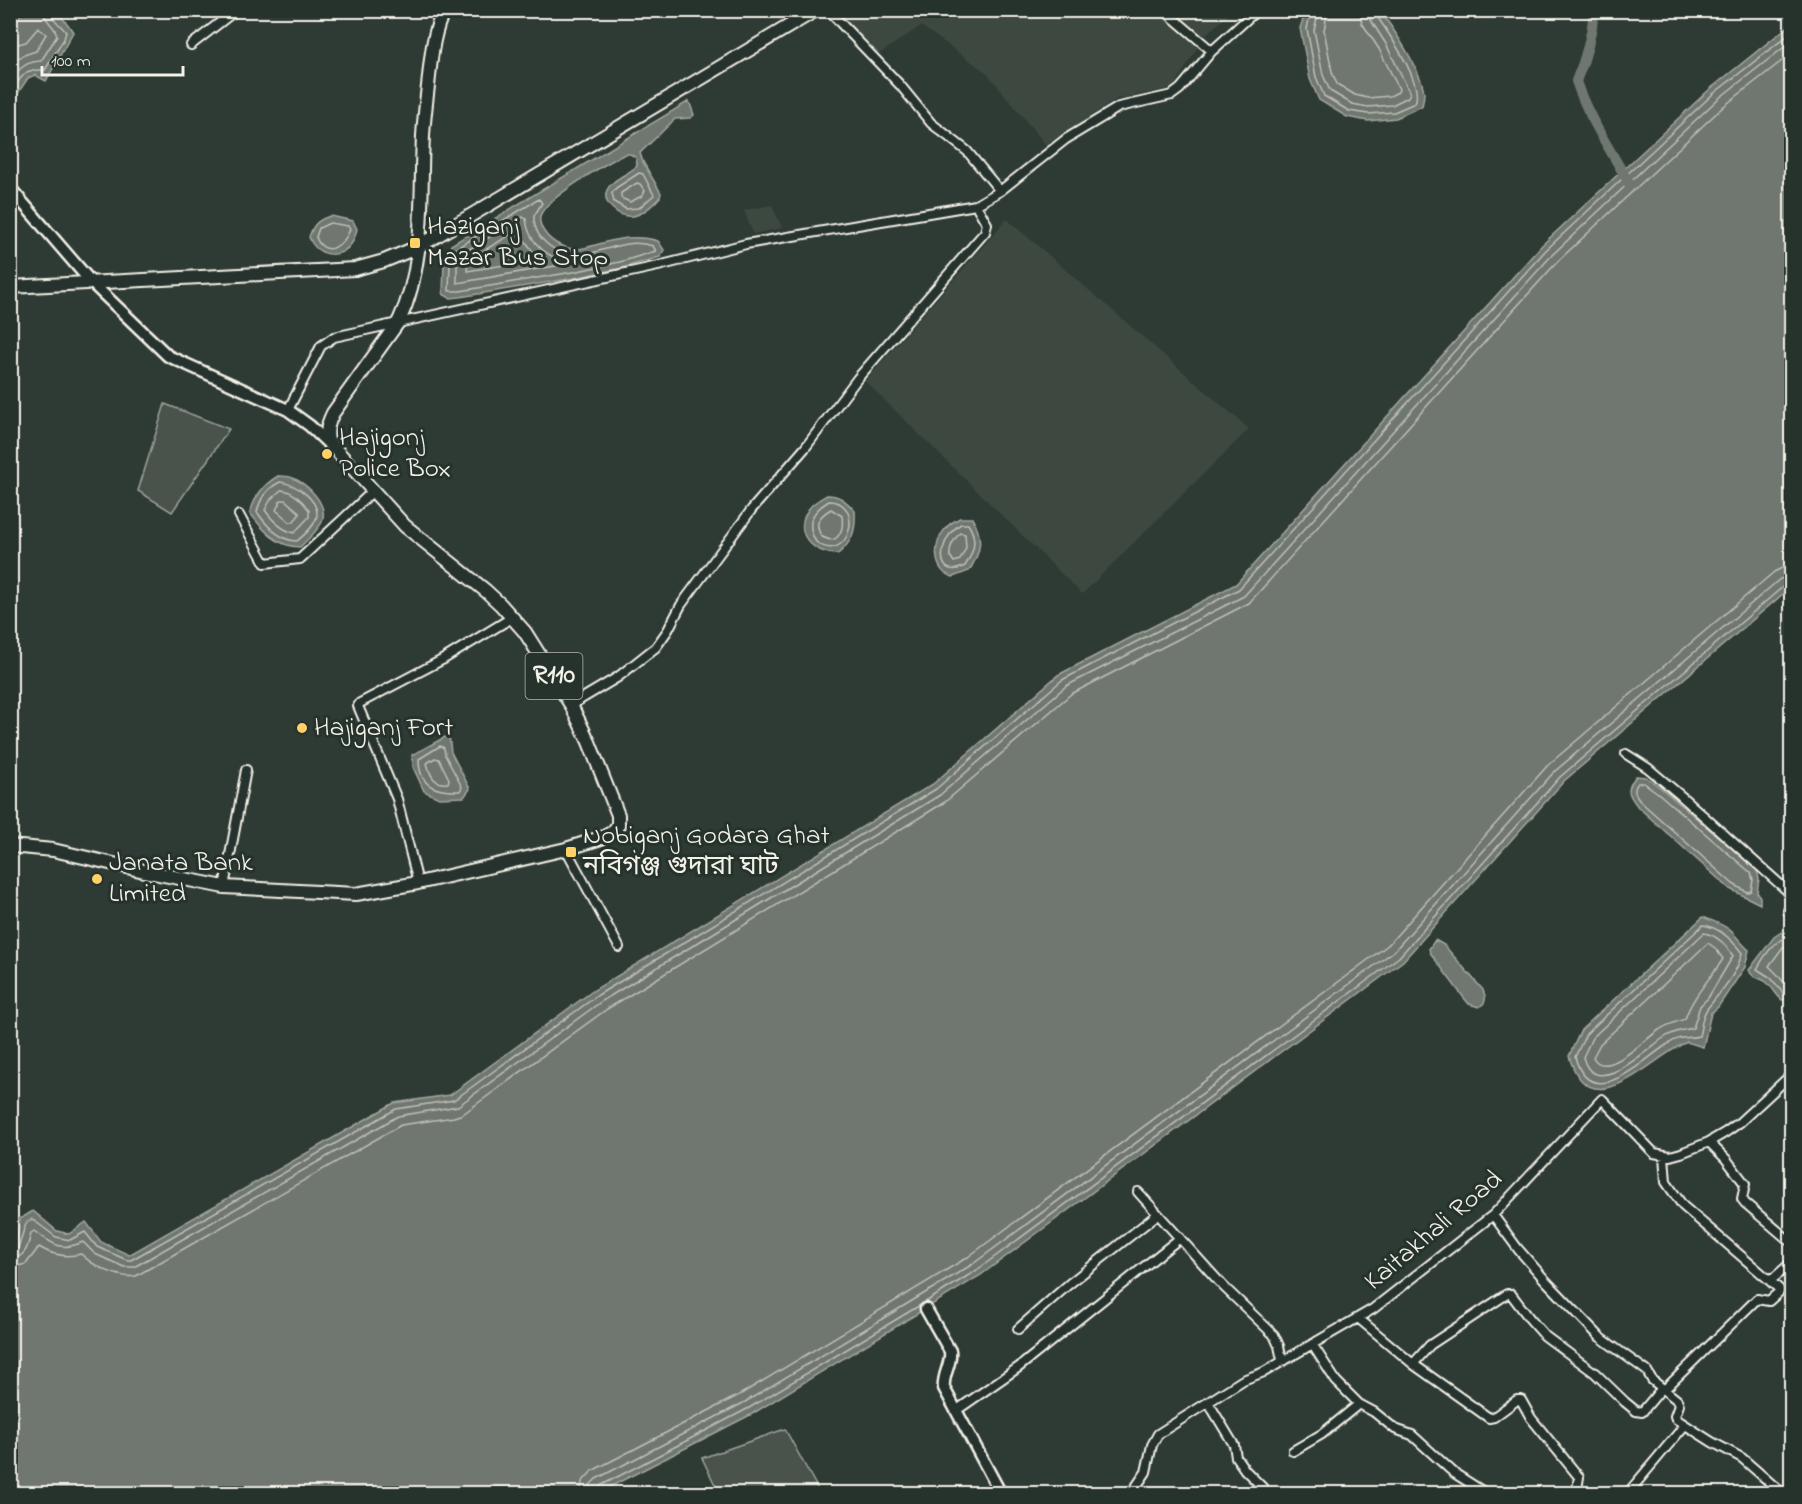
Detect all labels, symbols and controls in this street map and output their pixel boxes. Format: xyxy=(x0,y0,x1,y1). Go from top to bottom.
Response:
scale bar xyxy=(42,39,183,77)
text: 100 m xyxy=(51,49,91,75)
place label: Haziganj Mazar Bus Stop xyxy=(427,208,608,278)
marker: Haziganj Mazar Bus Stop xyxy=(408,236,422,250)
place label: Hajigonj Police Box xyxy=(339,419,451,489)
marker: Hajigonj Police Box xyxy=(320,447,334,461)
road number: R110 xyxy=(526,653,582,699)
place label: Hajiganj Fort xyxy=(314,709,453,748)
marker: Hajiganj Fort xyxy=(295,721,309,735)
place label: Nobiganj Godara Ghat নবিগঞ্জ গুদারা ঘাট xyxy=(582,817,830,887)
place label: Janata Bank Limited xyxy=(109,844,253,914)
marker: Nobiganj Godara Ghat নবিগঞ্জ গুদারা ঘাট xyxy=(564,845,578,859)
marker: Janata Bank Limited xyxy=(90,872,104,886)
street label: Kaitakhali Road xyxy=(1356,1161,1512,1301)

